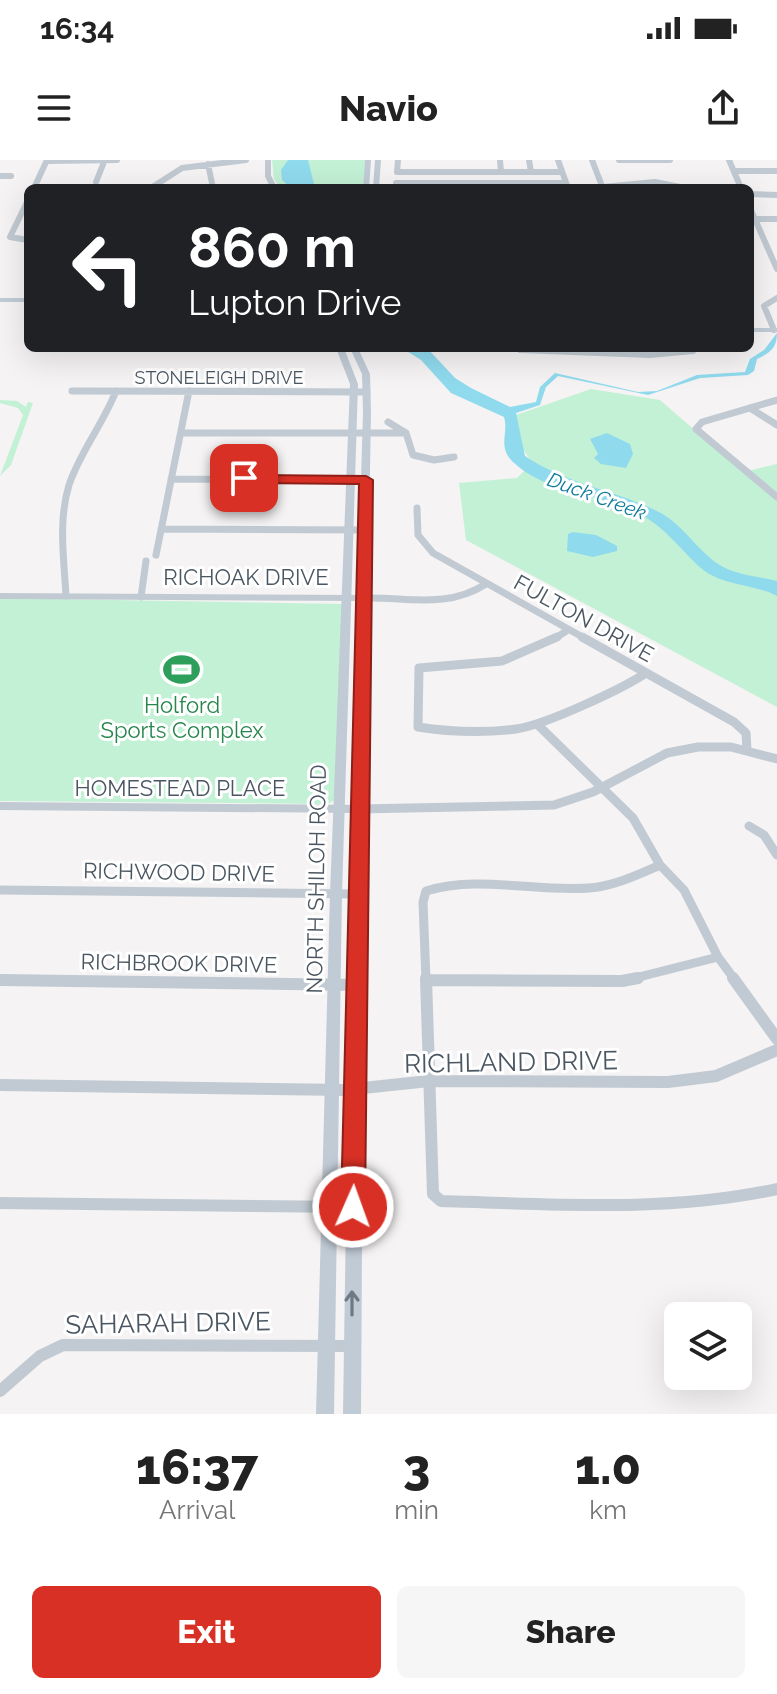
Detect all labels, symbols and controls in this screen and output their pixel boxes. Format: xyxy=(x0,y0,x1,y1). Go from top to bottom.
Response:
text: 16:34 xyxy=(40,11,114,46)
icon: menu xyxy=(32,86,76,130)
icon: share xyxy=(701,86,745,130)
text: Navio xyxy=(339,87,438,129)
text: 860 m xyxy=(188,214,356,280)
icon: left xyxy=(56,216,160,320)
text: Lupton Drive xyxy=(188,281,401,323)
street label: STONELEIGH DRIVE xyxy=(135,367,303,388)
pin xyxy=(210,444,278,512)
icon: arrive xyxy=(222,456,266,500)
water label: Duck Creek xyxy=(544,467,650,525)
street label: RICHOAK DRIVE xyxy=(163,564,329,590)
street label: FULTON DRIVE xyxy=(510,569,658,667)
sports icon: Holford Sports Complex xyxy=(163,650,201,688)
place label: Holford Sports Complex xyxy=(101,692,263,743)
street label: NORTH SHILOH ROAD xyxy=(301,764,331,994)
street label: HOMESTEAD PLACE xyxy=(74,775,286,801)
street label: RICHWOOD DRIVE xyxy=(83,857,275,887)
street label: RICHBROOK DRIVE xyxy=(80,948,278,978)
street label: RICHLAND DRIVE xyxy=(404,1045,618,1079)
position arrow xyxy=(311,1165,395,1249)
one-way arrow xyxy=(344,1290,360,1317)
map controls xyxy=(664,1302,752,1390)
button: layers xyxy=(664,1302,752,1390)
street label: SAHARAH DRIVE xyxy=(65,1306,271,1340)
text: 16:37 xyxy=(136,1439,258,1495)
text: 3 xyxy=(403,1439,430,1495)
text: 1.0 xyxy=(575,1439,641,1495)
text: Arrival xyxy=(159,1495,235,1525)
text: min xyxy=(394,1495,439,1525)
text: km xyxy=(589,1495,627,1525)
button: Exit xyxy=(32,1586,381,1678)
button: Share xyxy=(397,1586,745,1678)

